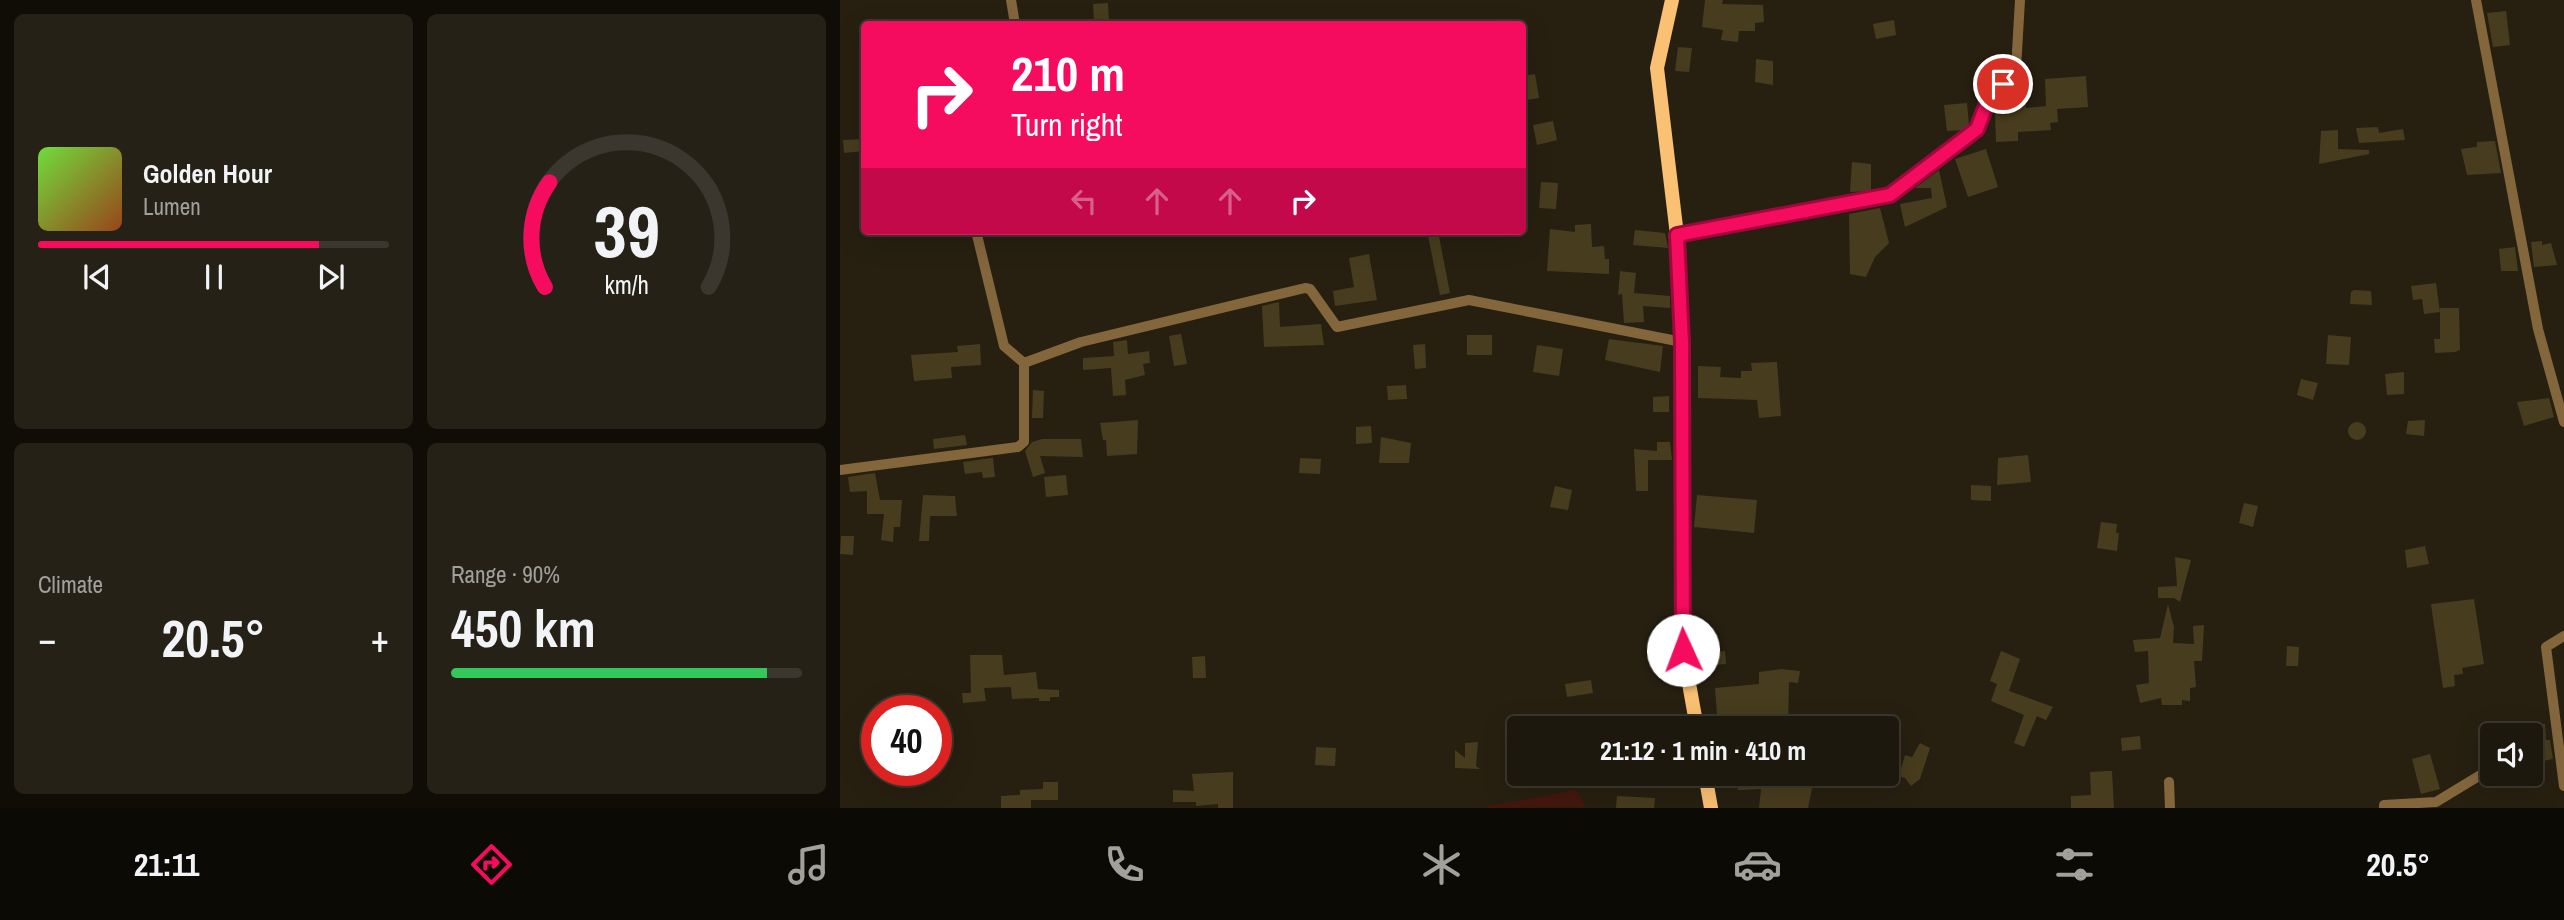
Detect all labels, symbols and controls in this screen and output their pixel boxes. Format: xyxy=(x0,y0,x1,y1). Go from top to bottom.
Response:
text: 210 m xyxy=(1011,40,1125,106)
icon: right xyxy=(896,49,987,140)
pin xyxy=(1973,54,2033,114)
icon: arrive xyxy=(1984,65,2022,103)
text: Turn right xyxy=(1011,103,1123,146)
text: Golden Hour xyxy=(143,156,272,191)
icon: left xyxy=(1065,182,1103,220)
icon: ahead xyxy=(1138,182,1176,220)
icon: ahead xyxy=(1211,182,1249,220)
icon: right xyxy=(1284,182,1322,220)
text: 39 xyxy=(593,183,660,281)
text: Lumen xyxy=(143,191,201,222)
icon: previous xyxy=(78,258,116,296)
icon: pause xyxy=(195,258,233,296)
icon: next xyxy=(312,258,350,296)
text: km/h xyxy=(604,268,649,302)
text: Range · 90% xyxy=(451,559,560,590)
text: Climate xyxy=(38,569,103,600)
text: 450 km xyxy=(451,593,596,663)
text: 20.5° xyxy=(162,603,265,673)
text: − xyxy=(38,613,56,664)
text: + xyxy=(371,613,389,664)
position arrow xyxy=(1646,613,1720,687)
speed limit sign: 40 xyxy=(861,695,952,786)
map controls xyxy=(2480,723,2543,786)
button: sound xyxy=(2480,723,2543,786)
text: 21:12 · 1 min · 410 m xyxy=(1600,733,1806,768)
icon: directions xyxy=(467,840,516,889)
icon: music xyxy=(784,840,833,889)
icon: phone xyxy=(1100,840,1149,889)
icon: climate xyxy=(1417,840,1466,889)
icon: car xyxy=(1733,840,1782,889)
icon: filters xyxy=(2050,840,2099,889)
text: 21:11 xyxy=(134,843,199,886)
text: 20.5° xyxy=(2366,843,2430,886)

